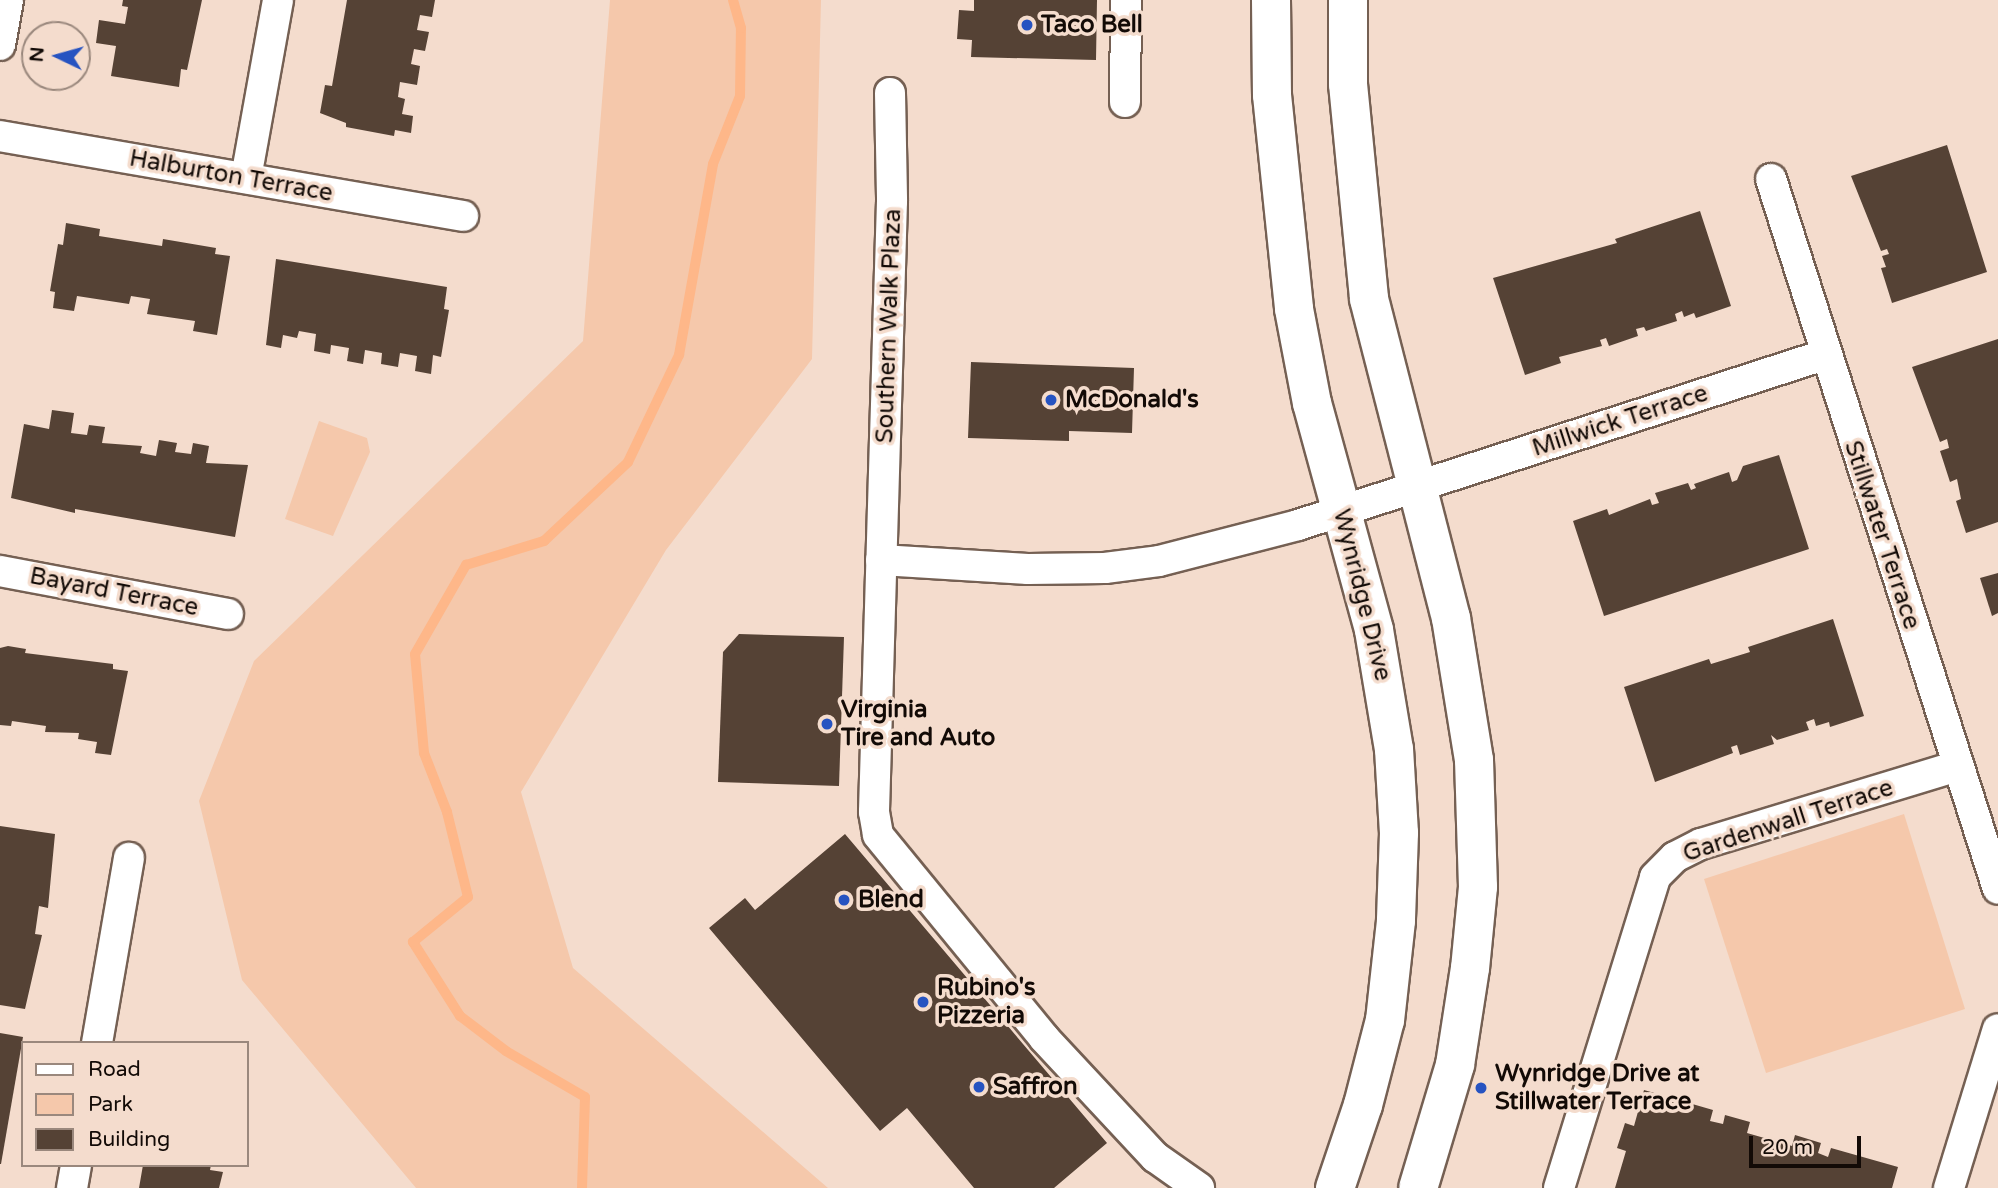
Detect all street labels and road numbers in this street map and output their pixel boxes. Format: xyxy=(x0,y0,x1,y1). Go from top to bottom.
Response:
street label: Halburton Terrace xyxy=(127,144,335,208)
street label: Southern Walk Plaza xyxy=(871,208,907,444)
street label: Millwick Terrace xyxy=(1529,379,1711,463)
street label: Stillwater Terrace xyxy=(1838,437,1926,633)
street label: Wynridge Drive xyxy=(1327,506,1397,684)
street label: Bayard Terrace xyxy=(27,562,201,622)
street label: Gardenwall Terrace xyxy=(1679,773,1897,869)

